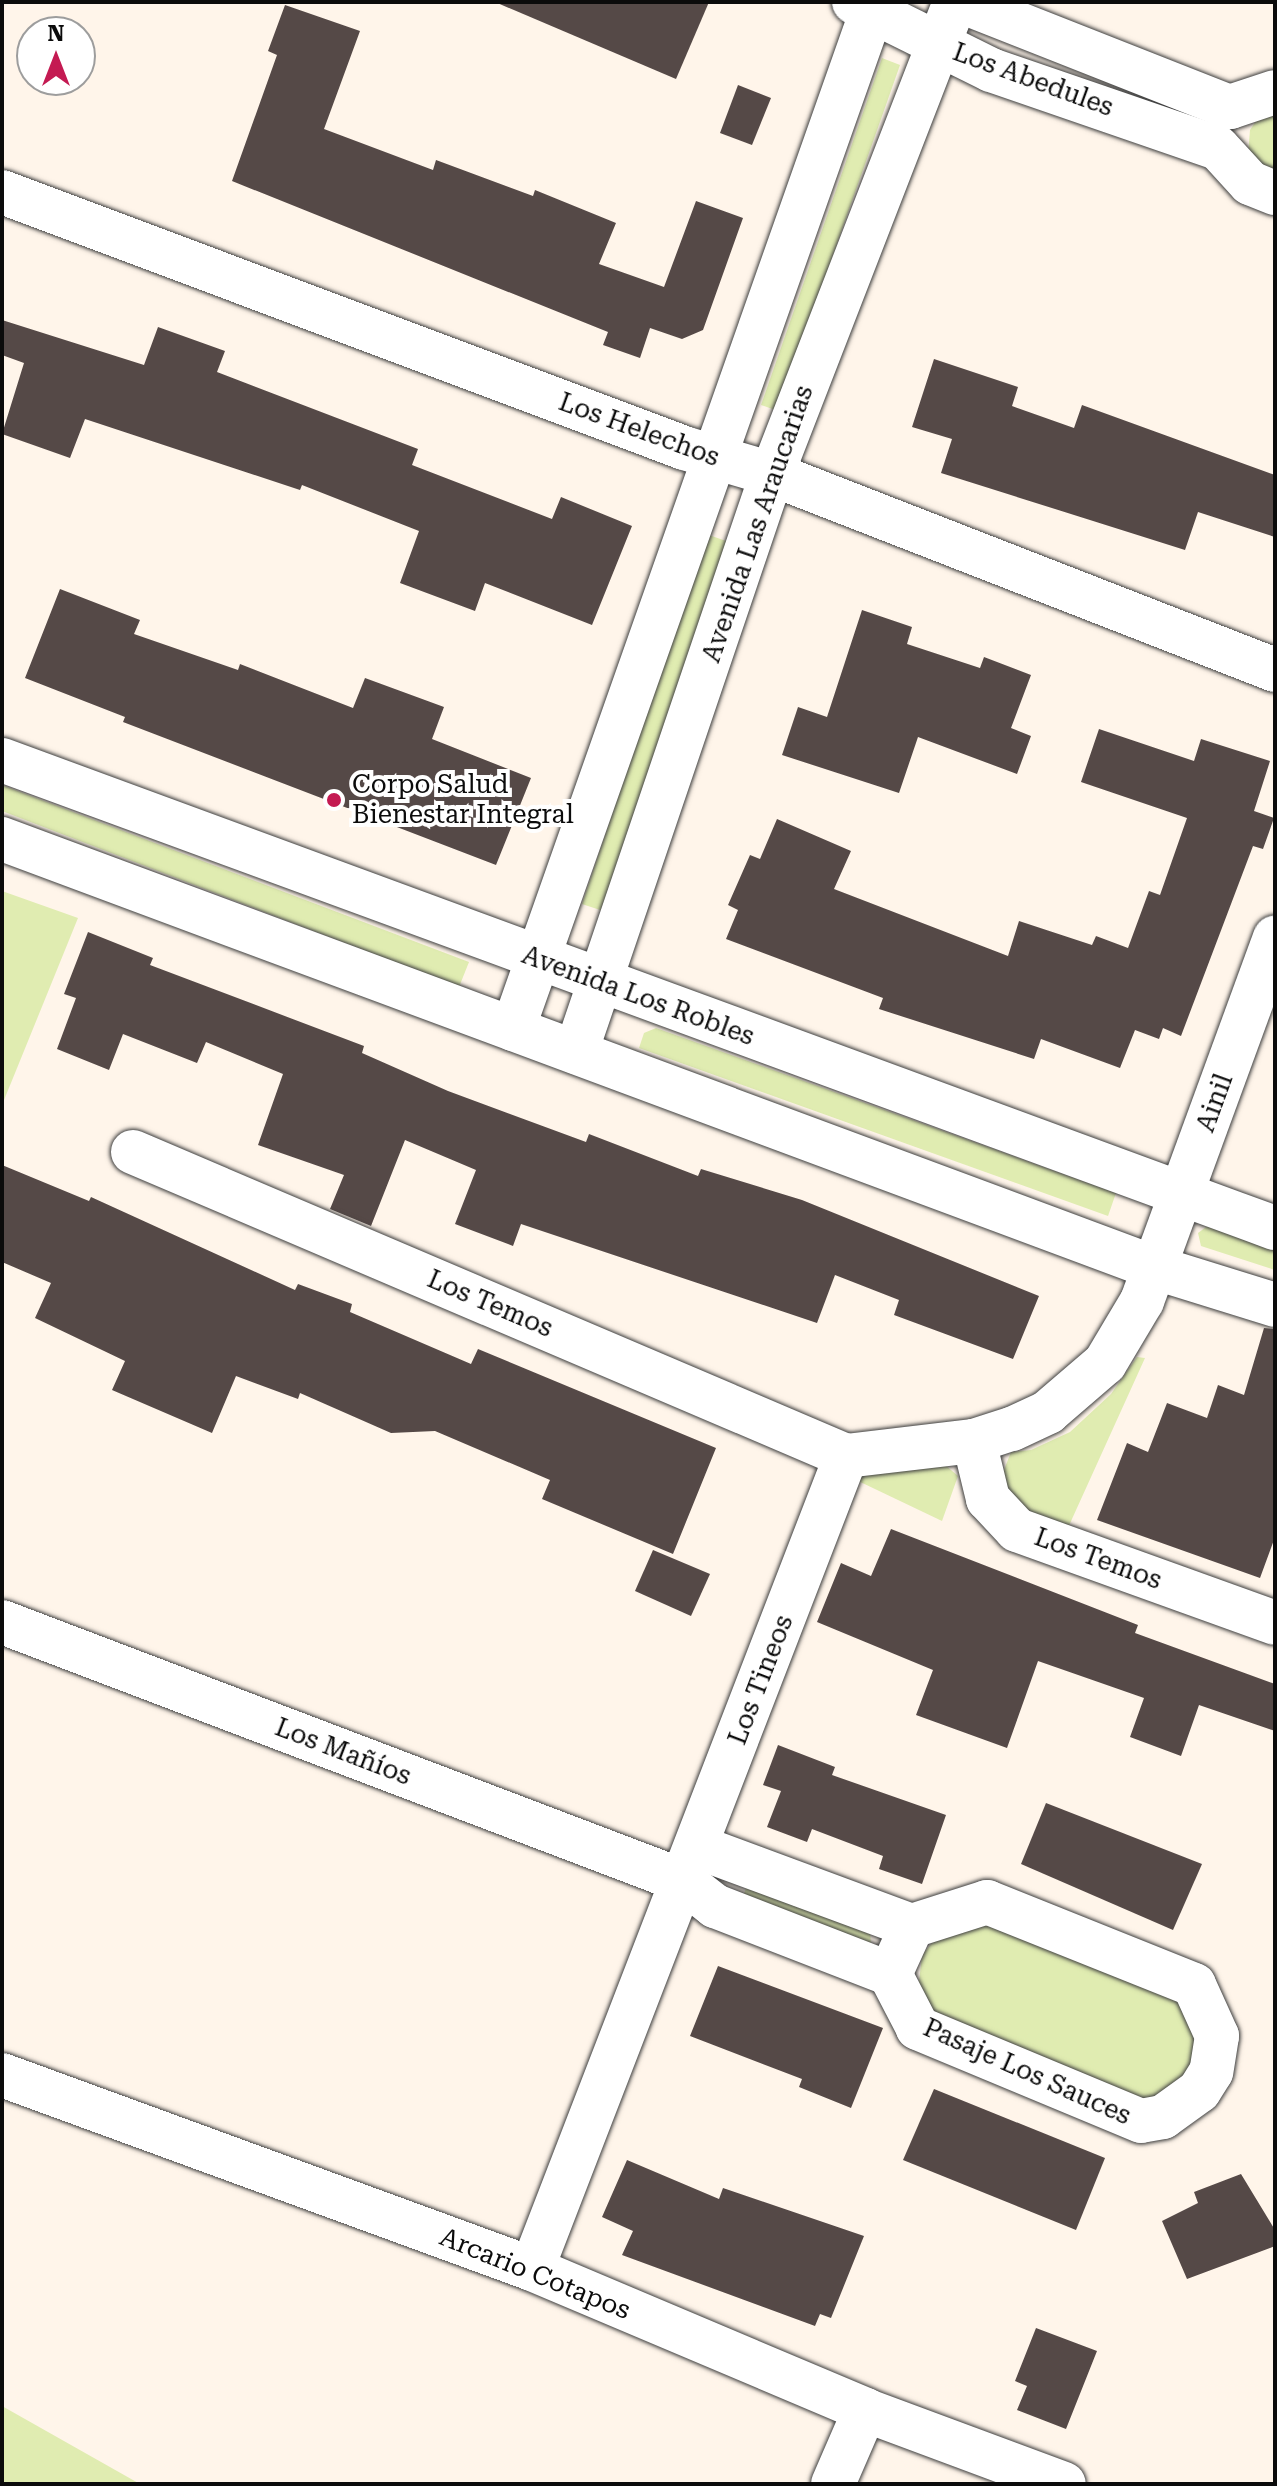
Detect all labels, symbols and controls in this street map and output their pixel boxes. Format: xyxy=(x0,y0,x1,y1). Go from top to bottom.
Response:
north arrow xyxy=(16,16,96,96)
text: N xyxy=(48,21,64,46)
street label: Los Abedules xyxy=(949,37,1117,123)
street label: Avenida Las Araucarias xyxy=(696,381,820,667)
street label: Los Helechos xyxy=(554,387,724,473)
place label: Corpo Salud Bienestar Integral xyxy=(352,769,574,830)
marker: Corpo Salud Bienestar Integral xyxy=(323,789,345,811)
street label: Avenida Los Robles xyxy=(518,939,758,1053)
street label: Ainil xyxy=(1190,1070,1240,1136)
street label: Los Temos xyxy=(423,1264,557,1344)
street label: Los Temos xyxy=(1030,1522,1166,1596)
street label: Los Tineos xyxy=(722,1611,800,1749)
street label: Los Mañíos xyxy=(271,1712,415,1792)
street label: Pasaje Los Sauces xyxy=(918,2012,1136,2132)
street label: Arcario Cotapos xyxy=(435,2222,635,2326)

